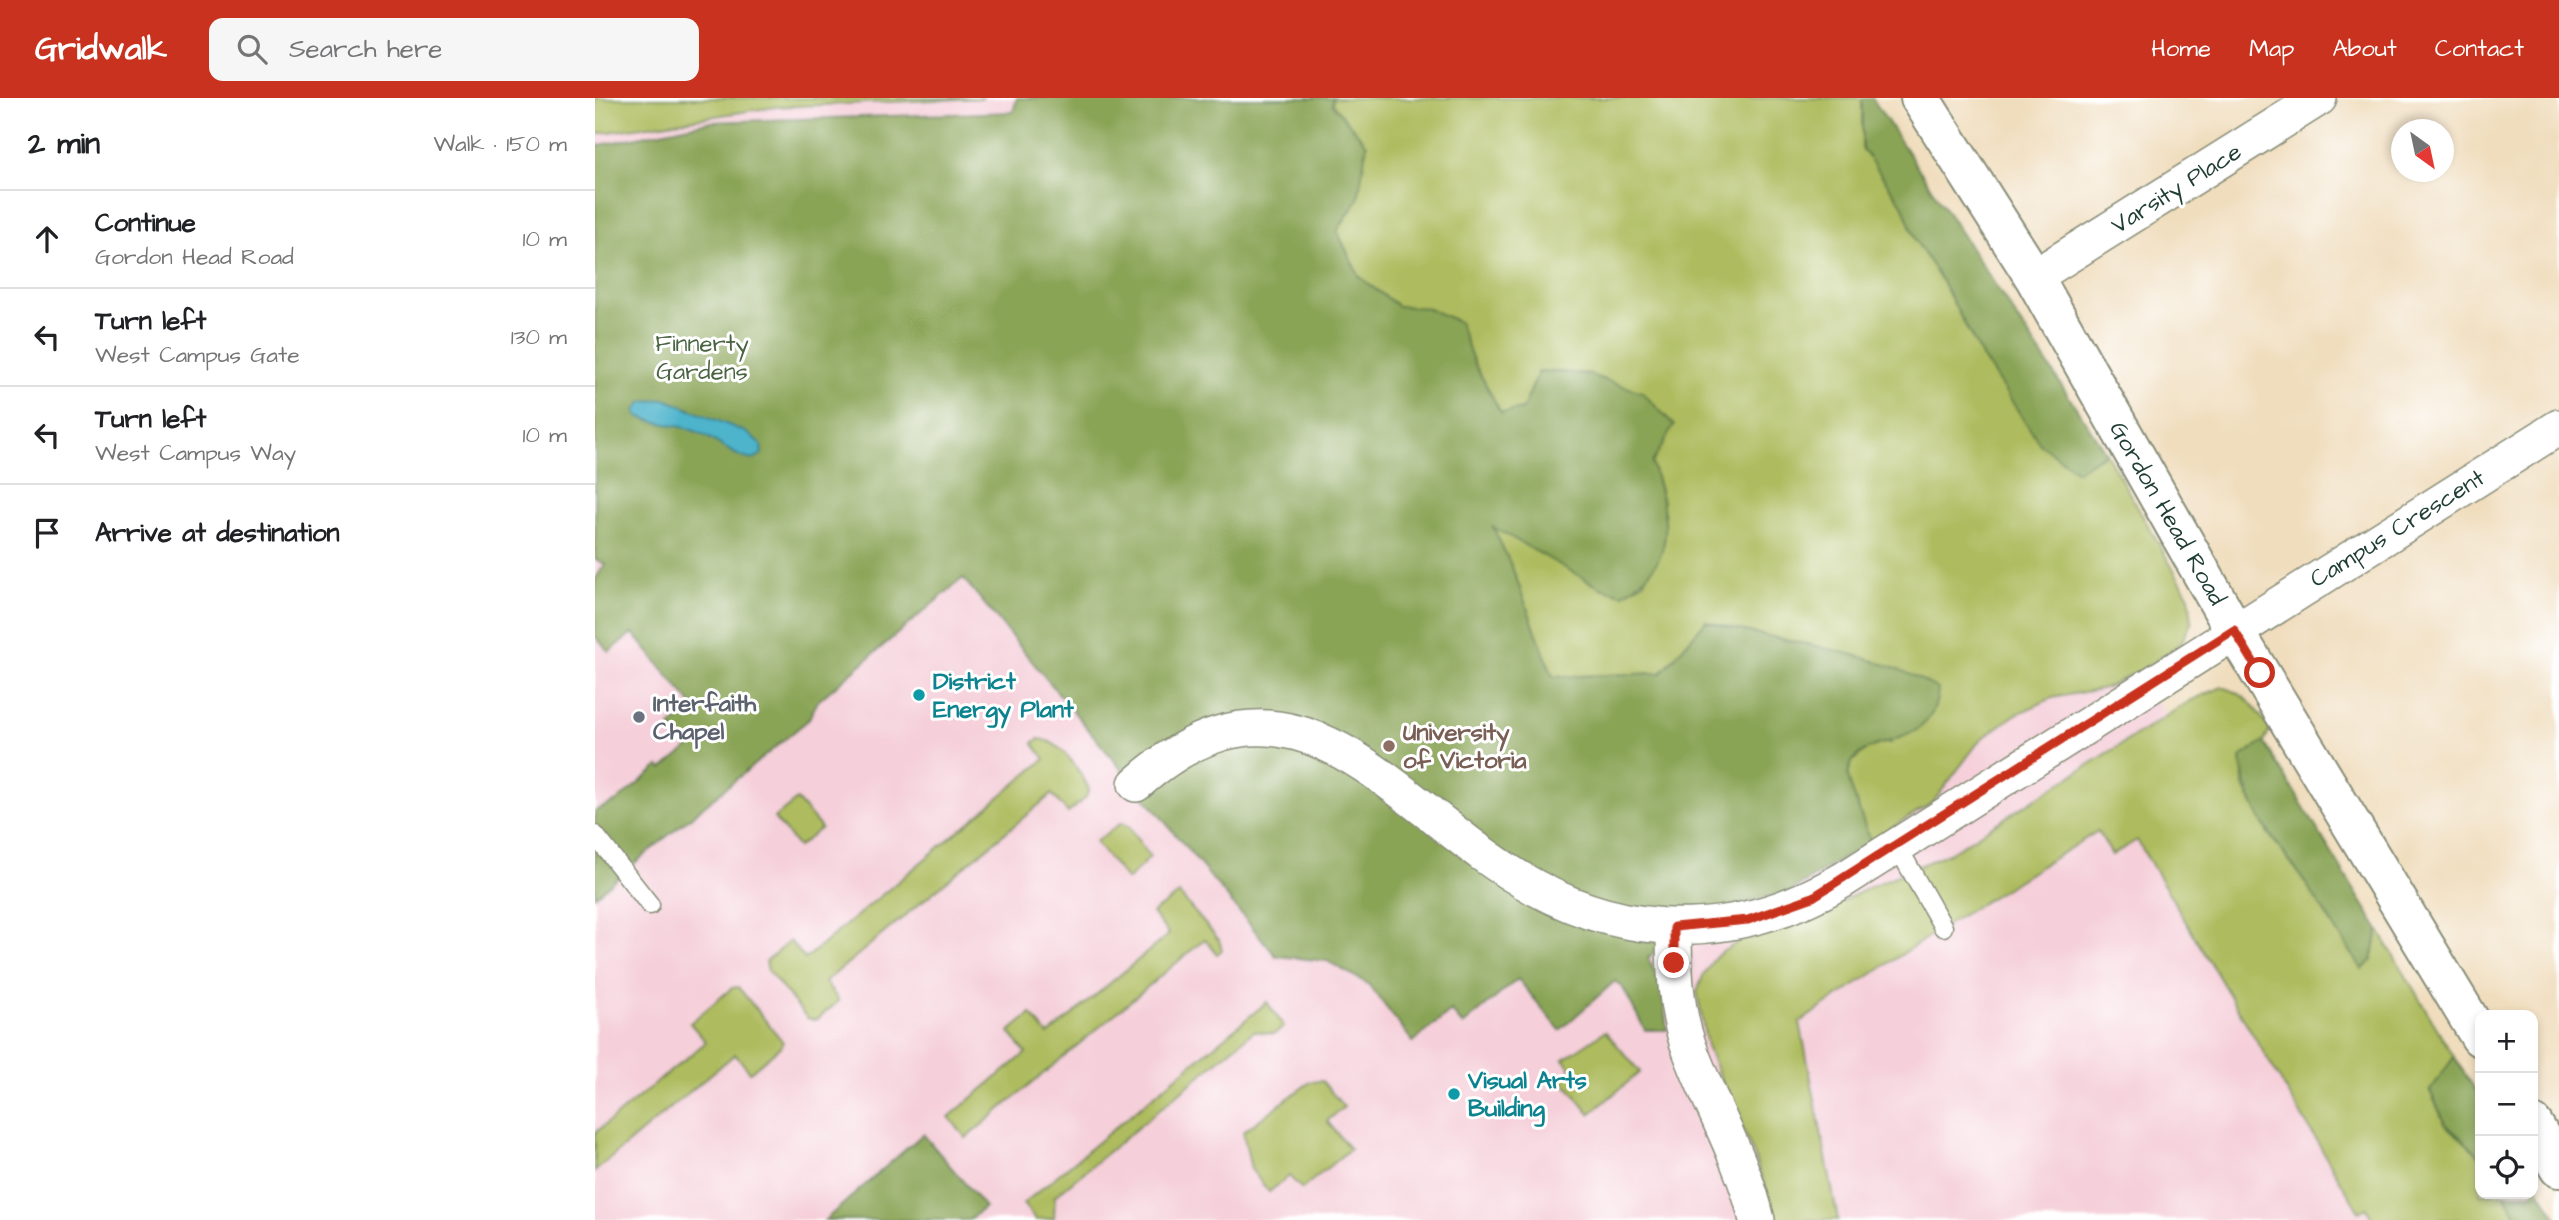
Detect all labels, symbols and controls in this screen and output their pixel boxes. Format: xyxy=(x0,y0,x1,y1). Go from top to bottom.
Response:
search box xyxy=(209,18,699,81)
text: Gridwalk xyxy=(35,26,167,72)
icon: search xyxy=(233,30,271,68)
text: Search here xyxy=(289,31,442,67)
text: Home xyxy=(2151,32,2211,66)
text: Map xyxy=(2249,32,2294,66)
text: About xyxy=(2332,32,2397,66)
text: Contact xyxy=(2435,32,2524,66)
north arrow xyxy=(2391,119,2454,182)
text: 2 min xyxy=(28,123,100,165)
text: Walk · 150 m xyxy=(433,128,567,160)
street label: Varsity Place xyxy=(2105,135,2249,243)
text: Continue xyxy=(95,205,196,241)
icon: ahead xyxy=(28,220,66,258)
text: 10 m xyxy=(522,223,567,255)
text: Gordon Head Road xyxy=(95,241,294,273)
text: Turn left xyxy=(95,303,206,339)
icon: left xyxy=(28,318,66,356)
text: 130 m xyxy=(511,321,567,353)
park label: Finnerty Gardens xyxy=(655,327,749,389)
text: West Campus Gate xyxy=(95,339,300,371)
text: Turn left xyxy=(95,401,206,437)
street label: Gordon Head Road xyxy=(2101,415,2234,612)
icon: left xyxy=(28,416,66,454)
text: 10 m xyxy=(522,419,567,451)
text: West Campus Way xyxy=(95,437,296,469)
street label: Campus Crescent xyxy=(2304,461,2492,596)
icon: arrive xyxy=(28,514,66,552)
text: Arrive at destination xyxy=(95,515,340,551)
route start xyxy=(2244,657,2275,688)
place label: District Energy Plant xyxy=(933,665,1074,729)
place label: Interfaith Chapel xyxy=(653,687,757,749)
marker: District Energy Plant xyxy=(911,687,927,703)
marker: Interfaith Chapel xyxy=(631,709,647,725)
place label: University of Victoria xyxy=(1403,716,1527,778)
marker: University of Victoria xyxy=(1381,738,1397,754)
route end xyxy=(1658,947,1689,978)
map controls xyxy=(2475,1010,2538,1199)
button: + xyxy=(2475,1010,2538,1073)
place label: Visual Arts Building xyxy=(1467,1064,1587,1127)
button: − xyxy=(2475,1073,2538,1136)
marker: Visual Arts Building xyxy=(1446,1086,1462,1102)
button: locate xyxy=(2475,1136,2538,1199)

